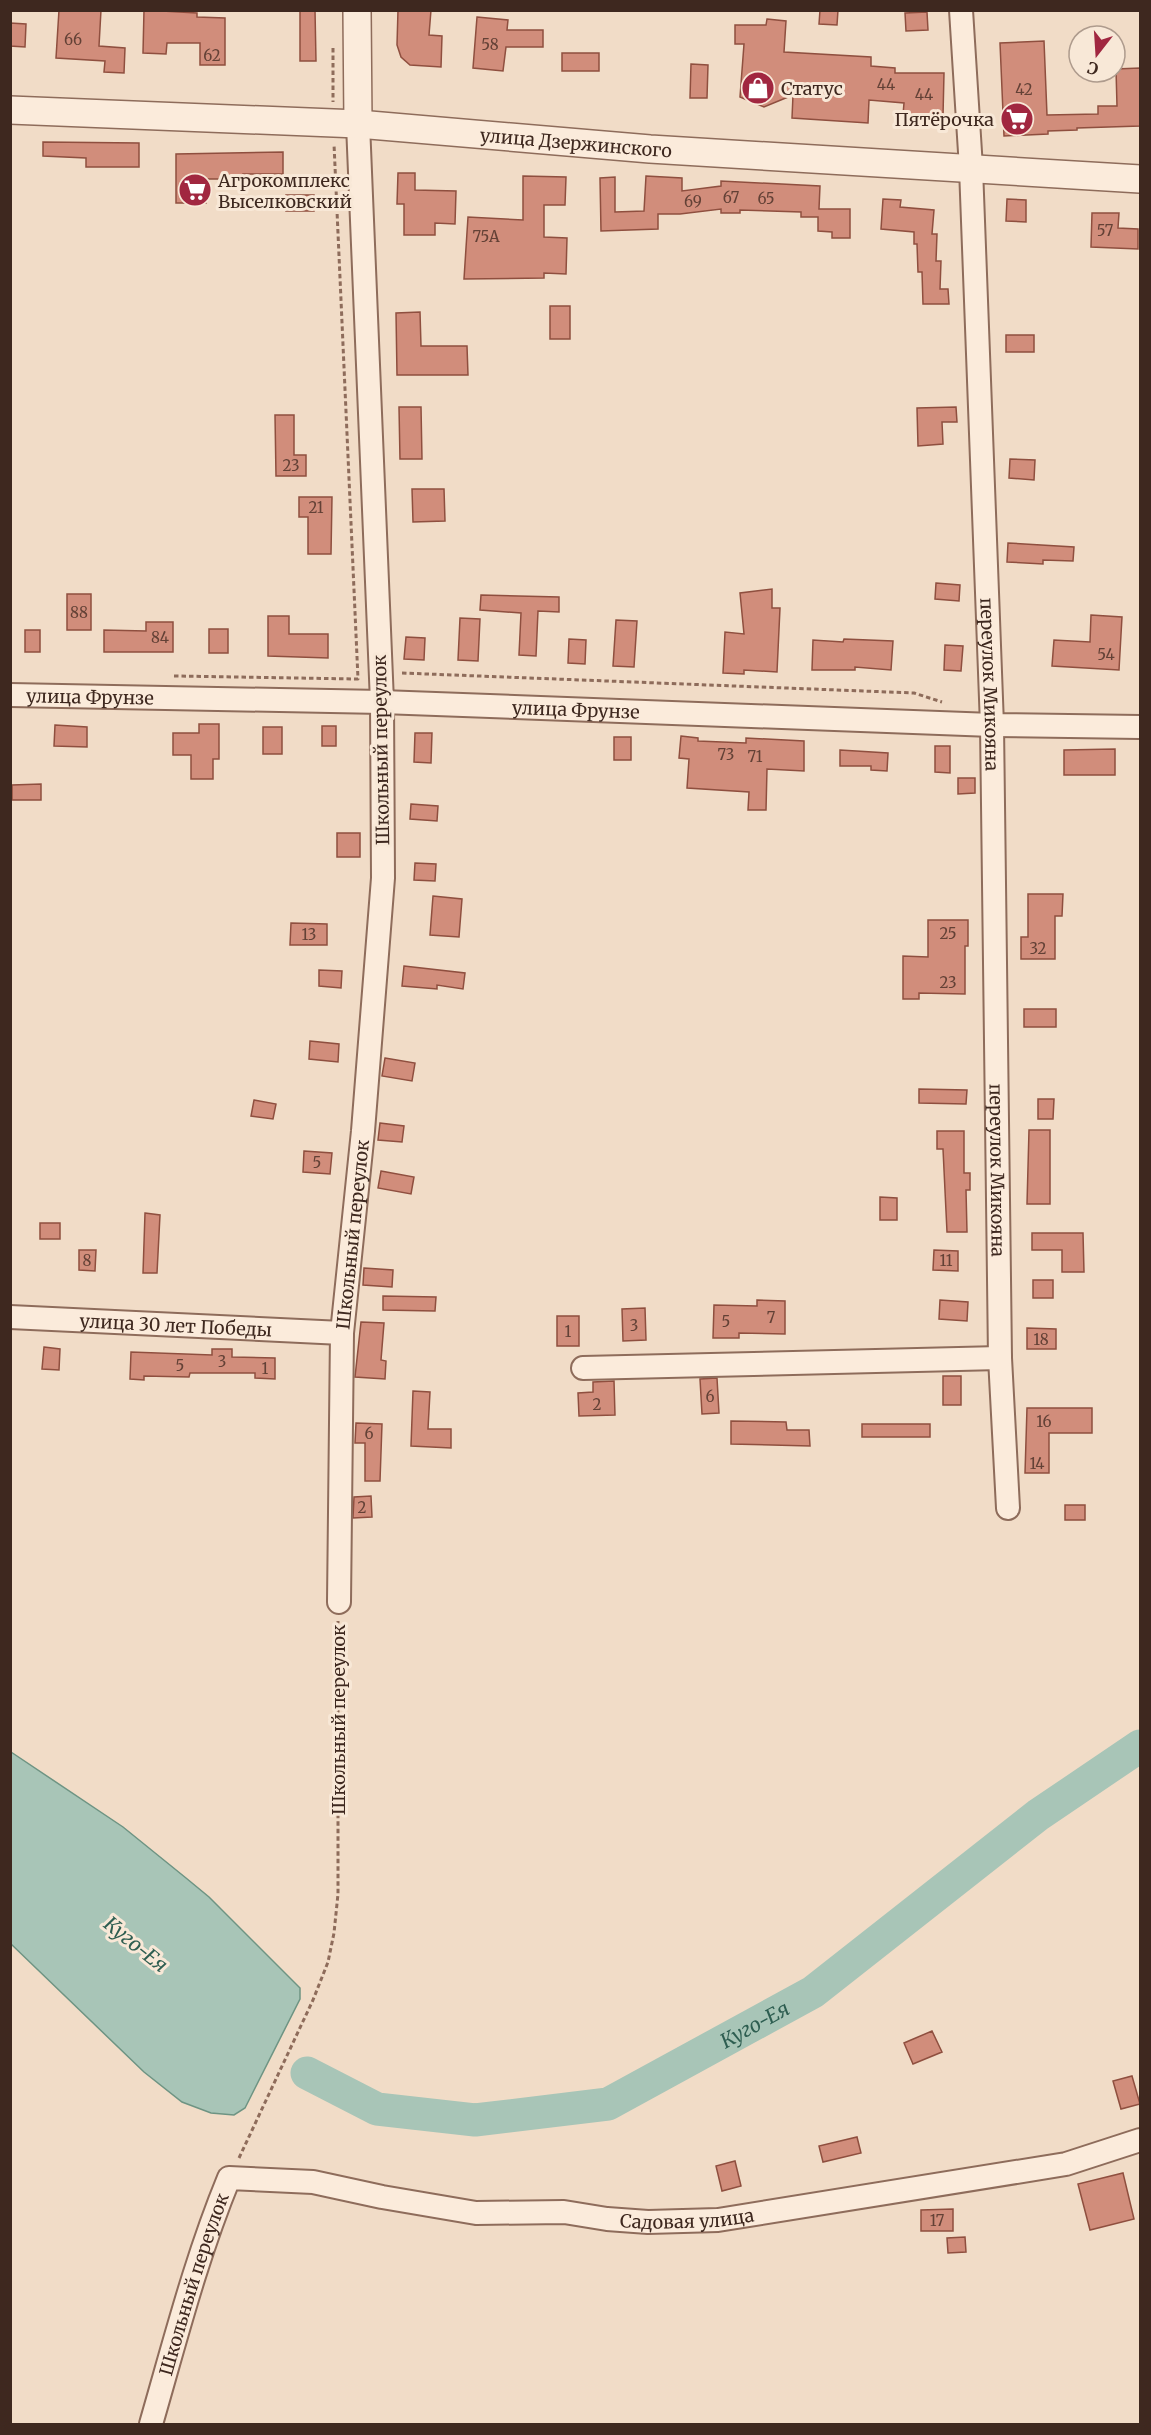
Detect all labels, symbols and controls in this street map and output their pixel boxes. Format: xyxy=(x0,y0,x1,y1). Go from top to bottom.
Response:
north arrow xyxy=(1067,24,1127,84)
house number: 66 xyxy=(64,30,82,49)
house number: 58 xyxy=(481,35,499,54)
house number: 62 xyxy=(203,46,221,65)
text: С xyxy=(1085,57,1101,79)
shop icon: Статус xyxy=(740,70,776,106)
house number: 44 xyxy=(877,75,895,94)
place label: Статус xyxy=(781,77,843,100)
house number: 42 xyxy=(1015,80,1033,99)
house number: 44 xyxy=(915,85,933,104)
supermarket icon: Пятёрочка xyxy=(999,101,1035,137)
place label: Пятёрочка xyxy=(895,108,994,131)
street label: улица Дзержинского xyxy=(479,123,673,162)
place label: Агрокомплекс Выселковский xyxy=(217,169,352,213)
supermarket icon: Агрокомплекс Выселковский xyxy=(177,172,213,208)
house number: 67 xyxy=(723,188,740,207)
house number: 65 xyxy=(757,189,775,208)
house number: 69 xyxy=(684,192,702,211)
house number: 57 xyxy=(1097,221,1114,240)
house number: 75А xyxy=(473,227,500,246)
house number: 23 xyxy=(283,456,299,475)
house number: 21 xyxy=(308,498,324,517)
street label: переулок Микояна xyxy=(976,597,1004,771)
house number: 88 xyxy=(70,603,88,622)
house number: 84 xyxy=(151,628,169,647)
house number: 54 xyxy=(1097,645,1115,664)
street label: Школьный переулок xyxy=(368,654,394,846)
street label: улица Фрунзе xyxy=(26,684,154,709)
street label: улица Фрунзе xyxy=(512,695,640,723)
house number: 73 xyxy=(718,745,734,764)
house number: 71 xyxy=(747,747,763,766)
house number: 25 xyxy=(939,924,957,943)
house number: 13 xyxy=(302,925,316,944)
house number: 32 xyxy=(1029,939,1047,958)
house number: 23 xyxy=(940,973,956,992)
street label: переулок Микояна xyxy=(985,1083,1010,1257)
street label: Школьный переулок xyxy=(331,1138,374,1331)
house number: 5 xyxy=(313,1153,321,1172)
house number: 8 xyxy=(83,1251,92,1270)
house number: 11 xyxy=(939,1251,953,1270)
house number: 7 xyxy=(767,1308,776,1327)
street label: улица 30 лет Победы xyxy=(79,1309,273,1341)
house number: 5 xyxy=(722,1312,730,1331)
house number: 3 xyxy=(630,1316,638,1335)
house number: 1 xyxy=(565,1322,572,1341)
house number: 18 xyxy=(1033,1330,1049,1349)
house number: 3 xyxy=(218,1352,226,1371)
house number: 5 xyxy=(176,1356,184,1375)
house number: 1 xyxy=(262,1359,269,1378)
house number: 6 xyxy=(705,1387,715,1406)
house number: 2 xyxy=(593,1395,602,1414)
house number: 16 xyxy=(1036,1412,1052,1431)
house number: 6 xyxy=(364,1424,374,1443)
house number: 14 xyxy=(1029,1454,1045,1473)
house number: 2 xyxy=(358,1498,367,1517)
street label: Школьный переулок xyxy=(327,1624,350,1815)
water label: Куго-Ея xyxy=(99,1911,173,1977)
water label: Куго-Ея xyxy=(715,1995,793,2053)
street label: Школьный переулок xyxy=(154,2189,234,2378)
street label: Садовая улица xyxy=(619,2203,756,2234)
house number: 17 xyxy=(930,2211,945,2230)

